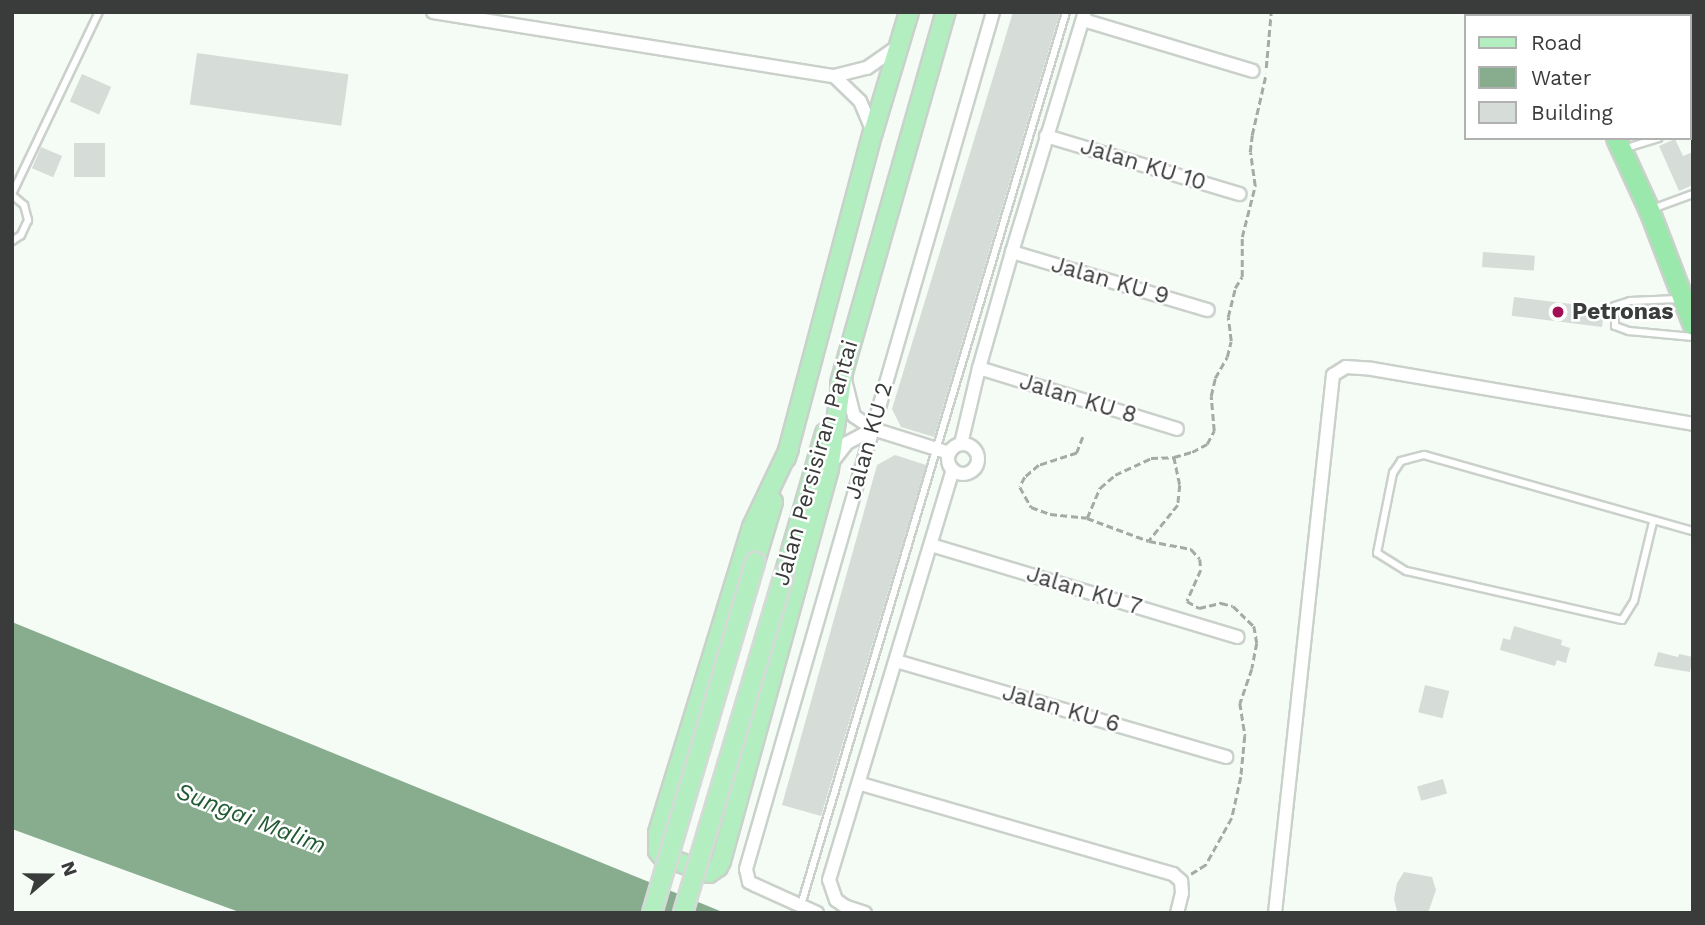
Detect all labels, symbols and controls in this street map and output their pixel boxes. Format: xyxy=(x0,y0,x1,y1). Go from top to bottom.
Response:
legend xyxy=(1464,14,1691,140)
text: Road xyxy=(1531,30,1582,55)
text: Water xyxy=(1531,65,1591,90)
text: Building xyxy=(1531,100,1613,125)
street label: Jalan KU 10 xyxy=(1077,133,1209,197)
street label: Jalan KU 9 xyxy=(1048,251,1172,311)
place label: Petronas xyxy=(1572,298,1674,326)
marker: Petronas xyxy=(1550,304,1566,320)
street label: Jalan Persisiran Pantai xyxy=(768,337,864,589)
street label: Jalan KU 8 xyxy=(1016,368,1140,430)
street label: Jalan KU 2 xyxy=(839,379,899,503)
street label: Jalan KU 7 xyxy=(1023,560,1145,622)
street label: Jalan KU 6 xyxy=(999,679,1123,739)
water label: Sungai Malim xyxy=(172,777,330,861)
north arrow xyxy=(14,841,84,911)
text: N xyxy=(56,858,82,879)

